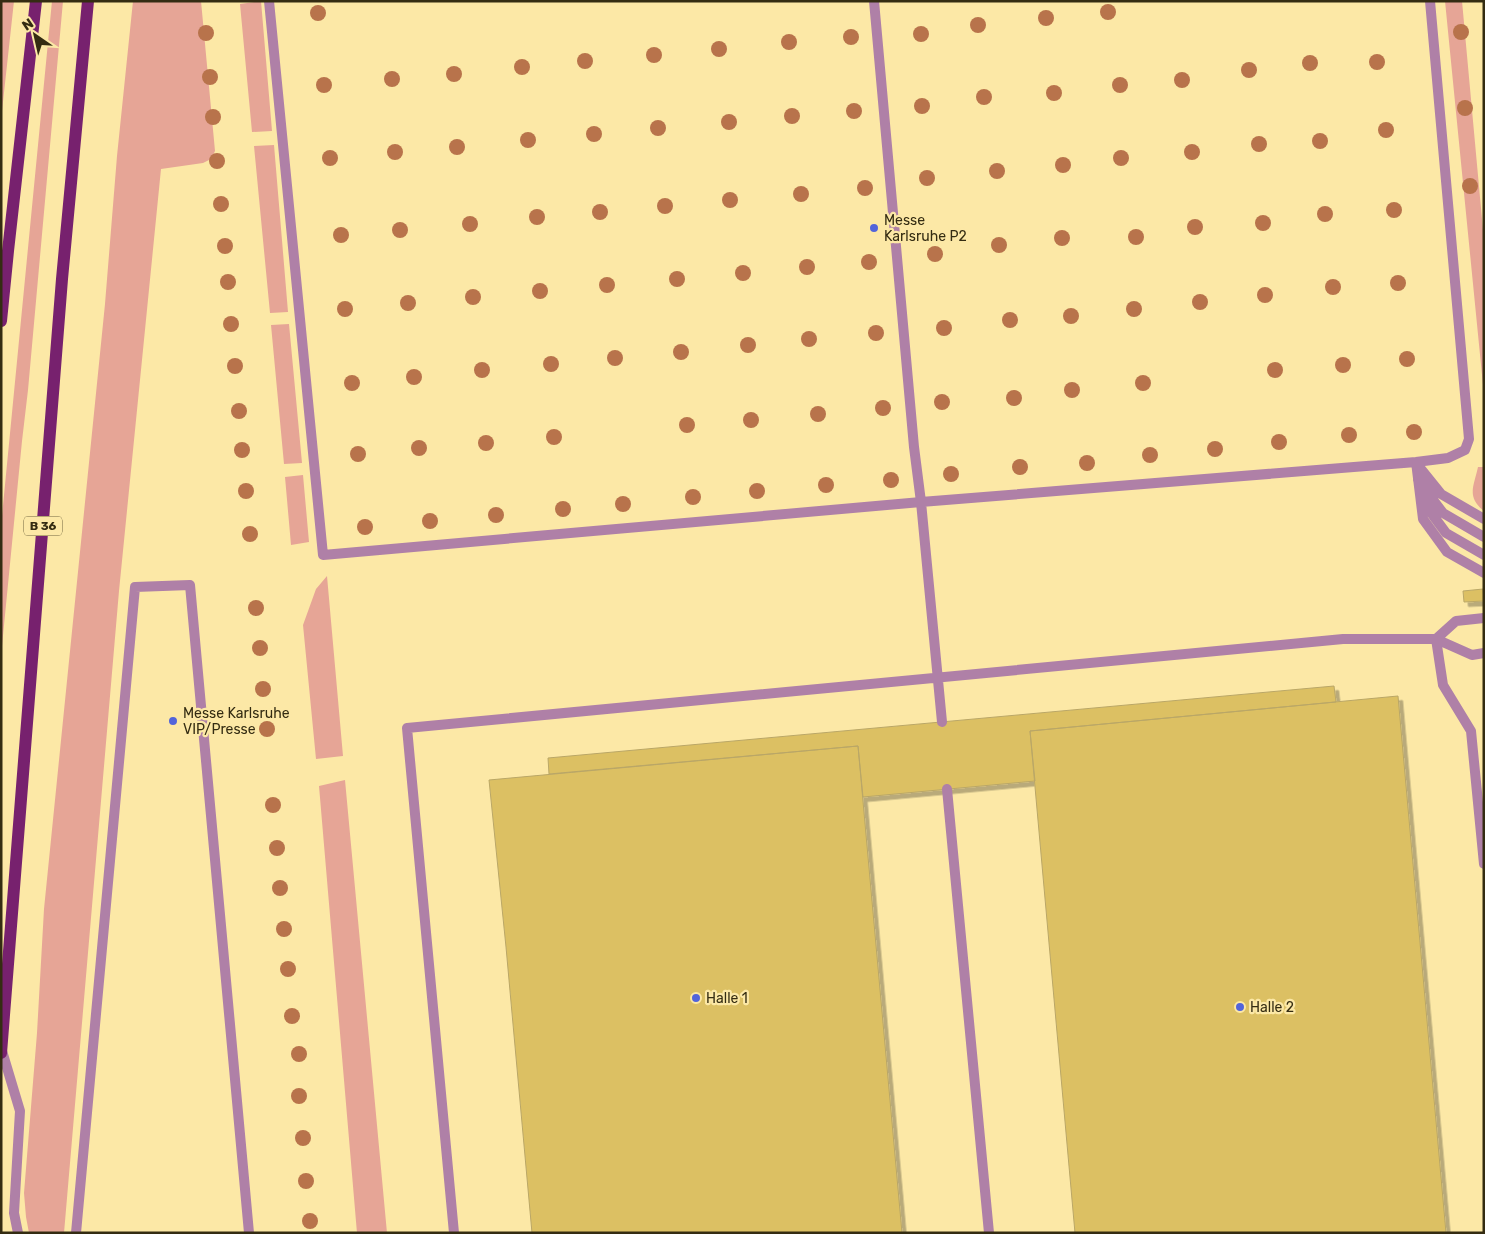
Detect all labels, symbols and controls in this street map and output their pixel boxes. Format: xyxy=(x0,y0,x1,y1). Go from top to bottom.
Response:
north arrow xyxy=(10,10,60,60)
text: N xyxy=(19,15,37,35)
place label: Messe Karlsruhe P2 xyxy=(884,212,967,245)
marker: Messe Karlsruhe P2 xyxy=(868,222,880,234)
road number: B 36 xyxy=(24,516,62,536)
place label: Messe Karlsruhe VIP/Presse xyxy=(183,705,290,738)
marker: Messe Karlsruhe VIP/Presse xyxy=(167,715,179,727)
place label: Halle 1 xyxy=(706,990,748,1007)
marker: Halle 1 xyxy=(690,992,702,1004)
place label: Halle 2 xyxy=(1250,999,1294,1016)
marker: Halle 2 xyxy=(1234,1001,1246,1013)

